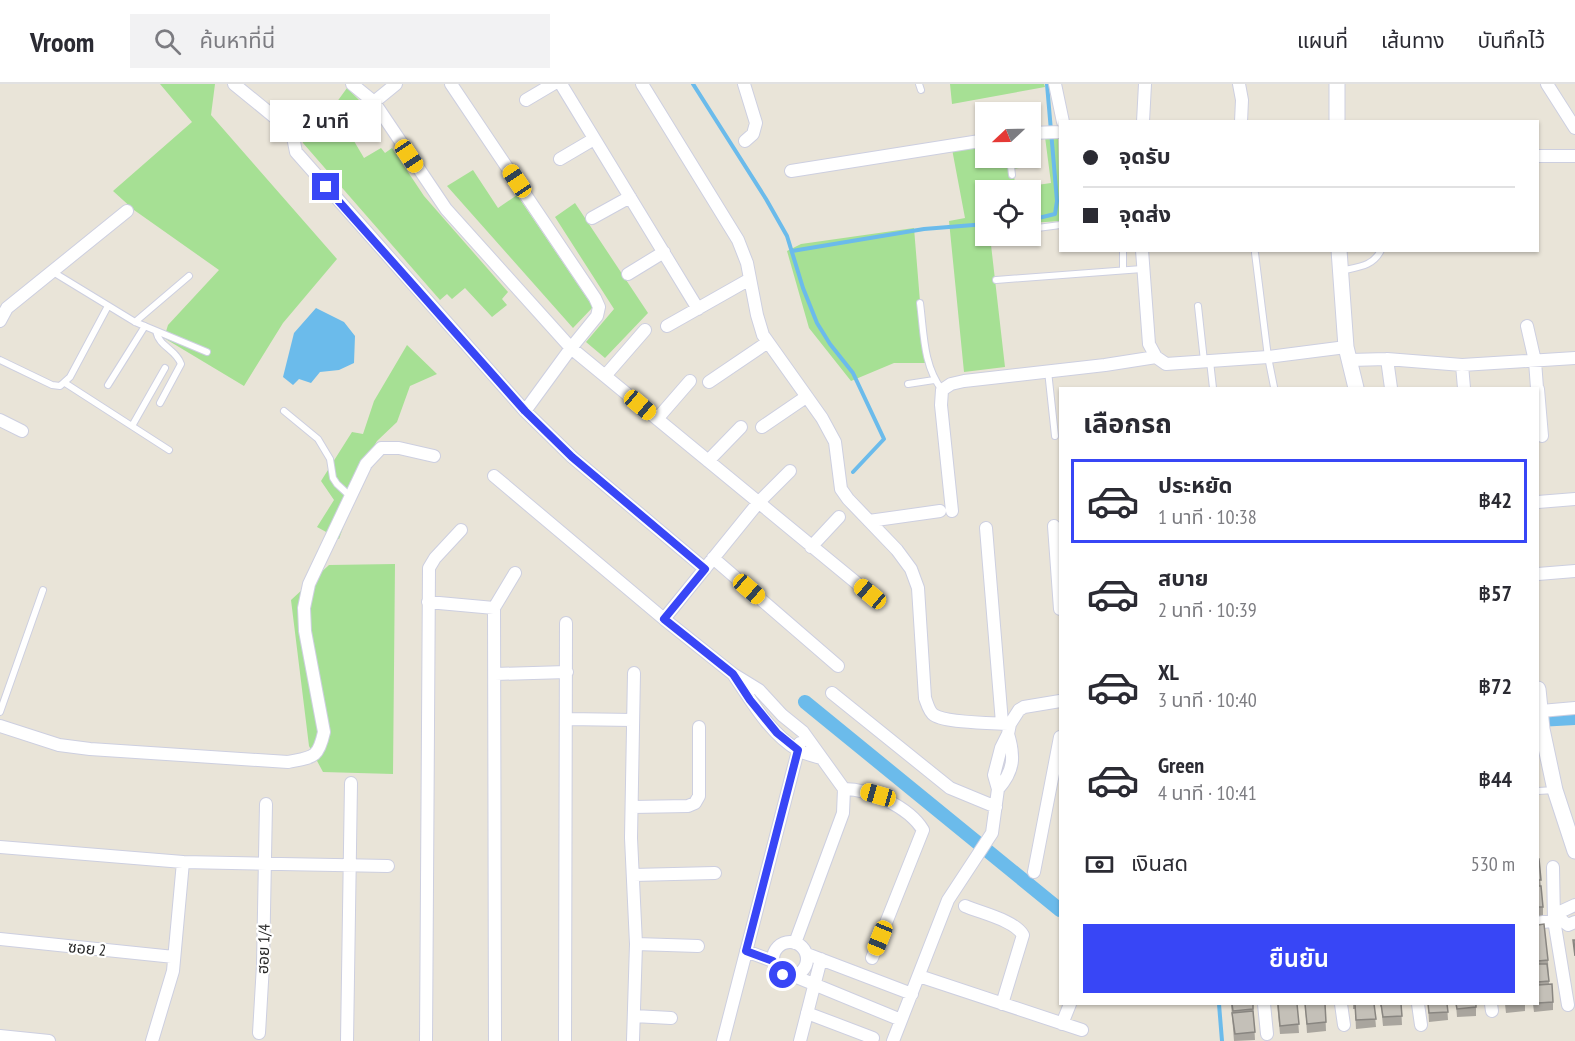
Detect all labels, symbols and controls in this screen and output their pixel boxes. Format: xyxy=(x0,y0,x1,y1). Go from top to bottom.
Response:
search box xyxy=(130,14,550,68)
text: Vroom xyxy=(30,23,94,60)
icon: search xyxy=(151,25,184,58)
text: ค้นหาที่นี่ xyxy=(199,26,275,54)
text: แผนที่ xyxy=(1297,27,1348,54)
text: เส้นทาง xyxy=(1381,27,1445,54)
text: บันทึกไว้ xyxy=(1478,27,1545,54)
callout: 2 นาที xyxy=(270,100,382,142)
north arrow xyxy=(975,102,1041,168)
map controls xyxy=(975,102,1041,246)
text: 2 นาที xyxy=(302,108,349,134)
car xyxy=(391,136,427,176)
text: จุดรับ xyxy=(1119,142,1171,170)
car xyxy=(499,161,535,201)
route end xyxy=(312,173,339,200)
button: locate xyxy=(975,180,1041,246)
text: จุดส่ง xyxy=(1119,200,1171,228)
car xyxy=(620,387,660,423)
text: เลือกรถ xyxy=(1083,406,1172,440)
text: ประหยัด xyxy=(1158,471,1233,499)
icon: car xyxy=(1086,474,1140,528)
text: ฿42 xyxy=(1478,486,1512,514)
text: 1 นาที · 10:38 xyxy=(1158,504,1257,530)
text: สบาย xyxy=(1158,564,1208,592)
icon: car xyxy=(1086,567,1140,621)
car xyxy=(730,570,768,608)
car xyxy=(850,576,890,612)
text: ฿57 xyxy=(1478,579,1512,607)
text: 2 นาที · 10:39 xyxy=(1158,597,1257,623)
text: XL xyxy=(1158,658,1179,686)
icon: car xyxy=(1086,660,1140,714)
text: ฿72 xyxy=(1478,672,1512,700)
text: 3 นาที · 10:40 xyxy=(1158,687,1257,713)
text: Green xyxy=(1158,751,1204,779)
icon: car xyxy=(1086,753,1140,807)
text: ฿44 xyxy=(1478,765,1512,793)
text: 4 นาที · 10:41 xyxy=(1158,780,1257,806)
car xyxy=(858,781,898,809)
icon: cash xyxy=(1083,848,1116,881)
text: เงินสด xyxy=(1131,849,1188,877)
text: 530 m xyxy=(1471,851,1515,877)
car xyxy=(865,918,895,958)
street label: ฮอย 1/4 xyxy=(252,924,274,974)
button: ยืนยัน xyxy=(1083,924,1515,993)
street label: ซอย 2 xyxy=(67,936,107,960)
route start xyxy=(769,961,796,988)

